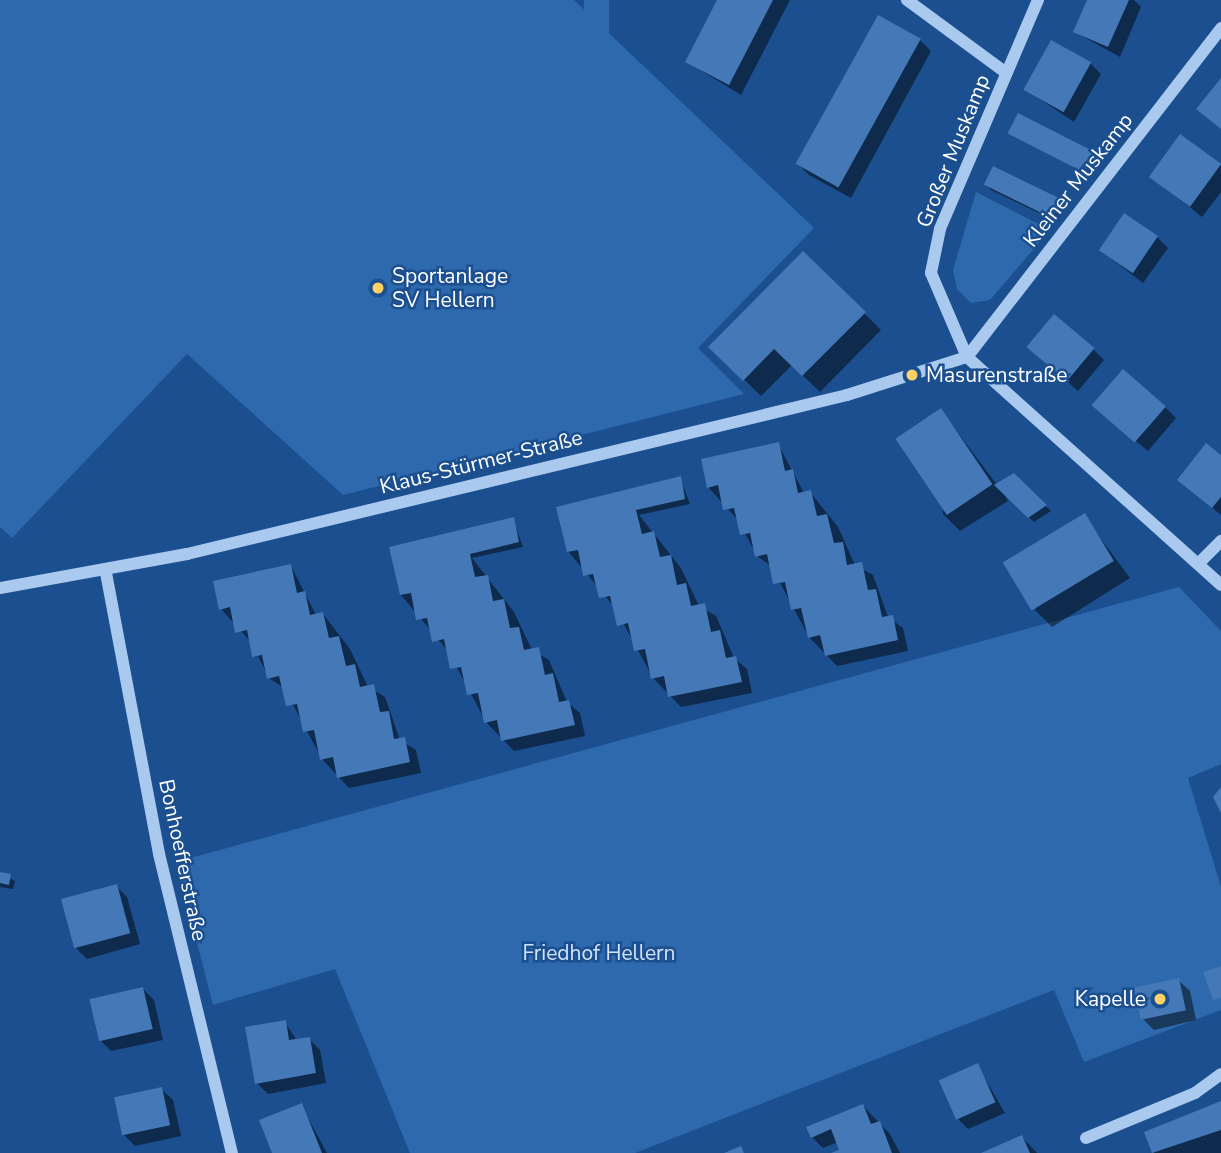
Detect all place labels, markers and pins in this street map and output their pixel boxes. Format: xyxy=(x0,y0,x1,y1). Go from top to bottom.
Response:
place label: Sportanlage SV Hellern xyxy=(392,263,508,313)
marker: Sportanlage SV Hellern xyxy=(370,280,386,296)
place label: Masurenstraße xyxy=(926,362,1067,388)
marker: Masurenstraße xyxy=(904,367,920,383)
place label: Kapelle xyxy=(1075,986,1146,1012)
marker: Kapelle xyxy=(1152,991,1168,1007)

